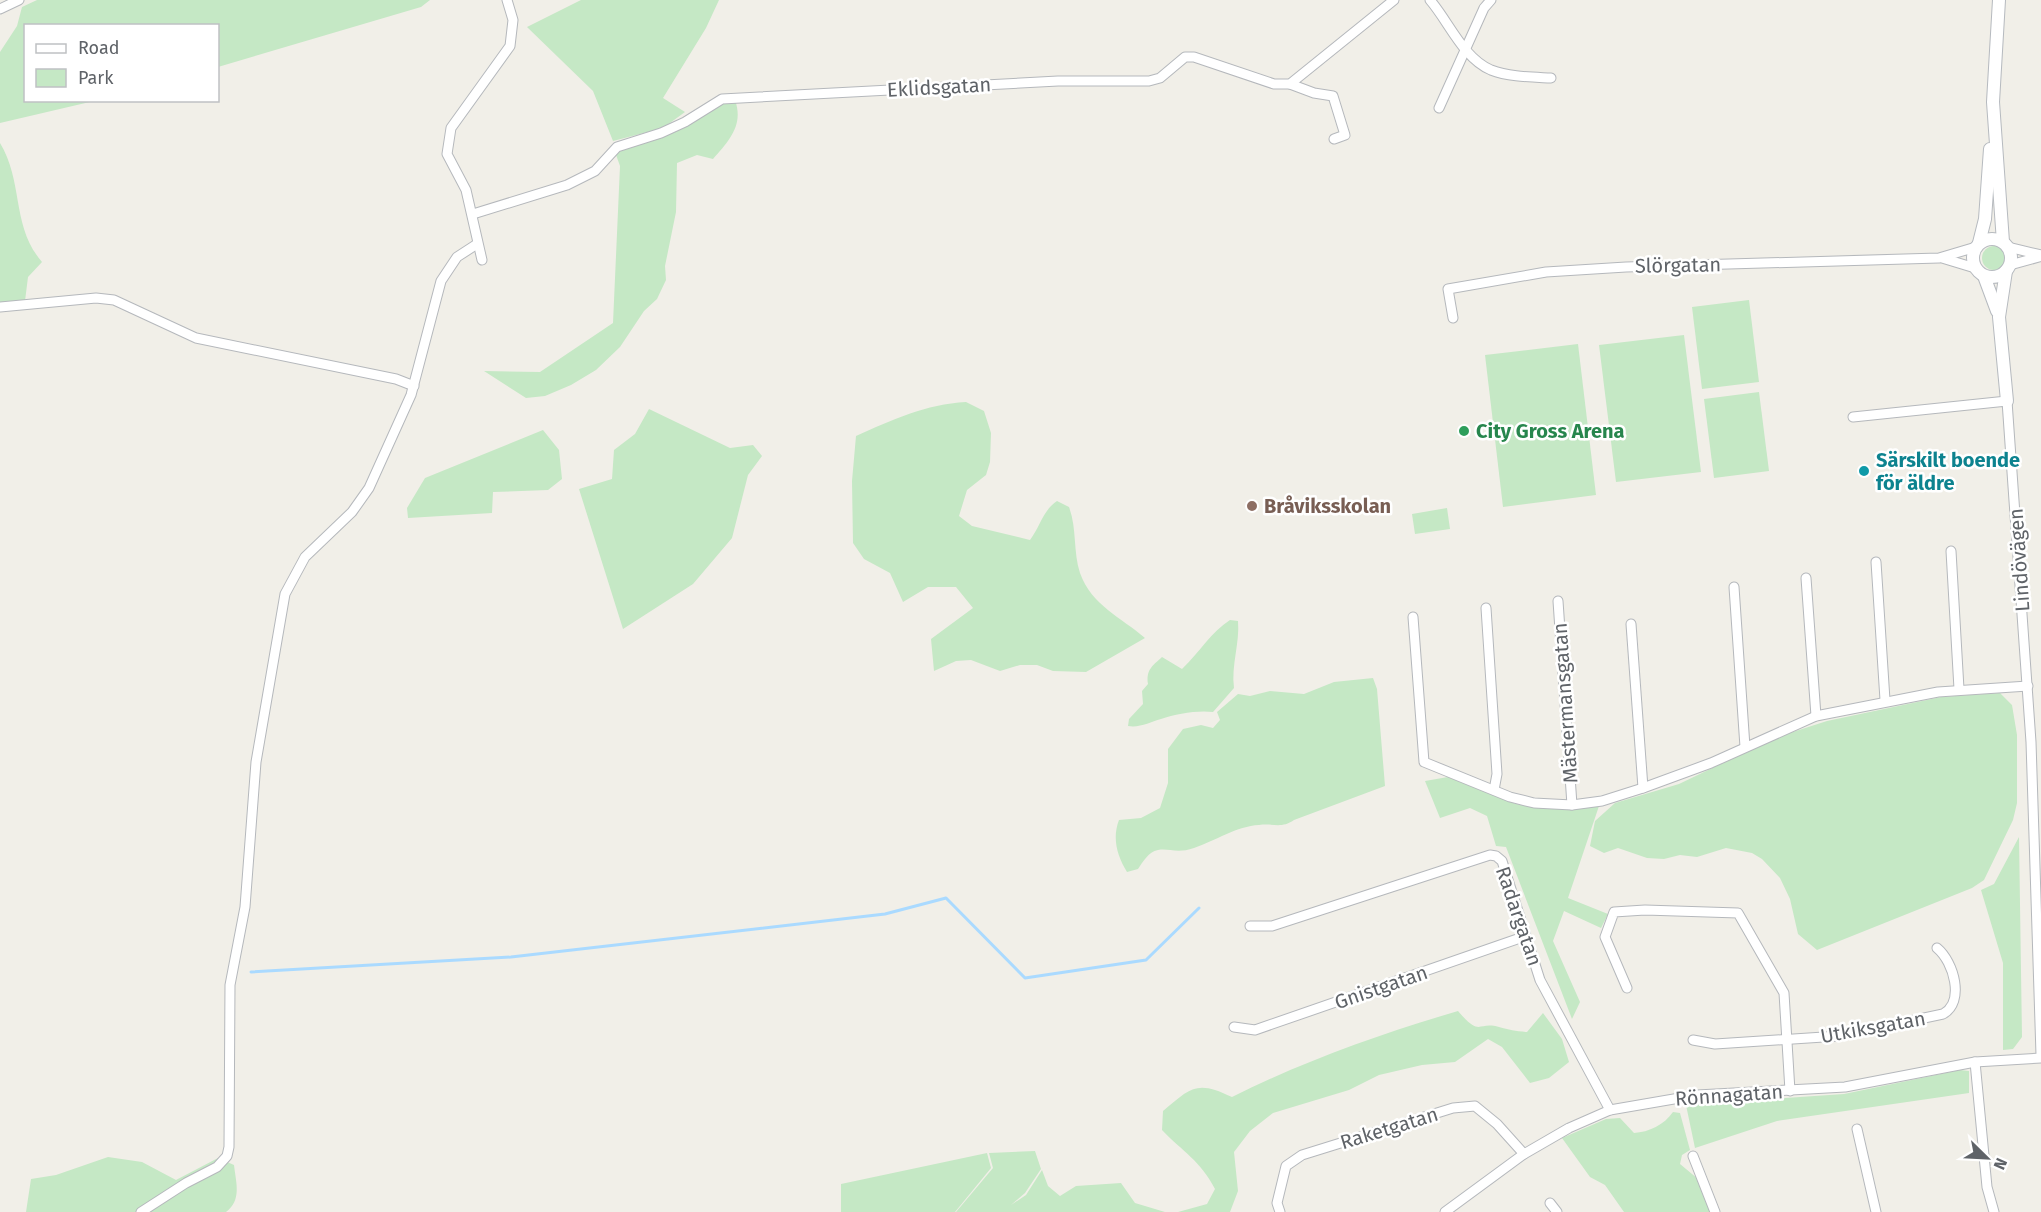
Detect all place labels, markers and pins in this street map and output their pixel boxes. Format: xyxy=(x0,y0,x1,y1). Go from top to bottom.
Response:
place label: City Gross Arena xyxy=(1476,419,1625,443)
marker: City Gross Arena xyxy=(1457,424,1471,438)
place label: Särskilt boende för äldre xyxy=(1876,448,2020,495)
marker: Särskilt boende för äldre xyxy=(1857,464,1871,478)
place label: Bråviksskolan xyxy=(1264,494,1391,518)
marker: Bråviksskolan xyxy=(1245,499,1259,513)

